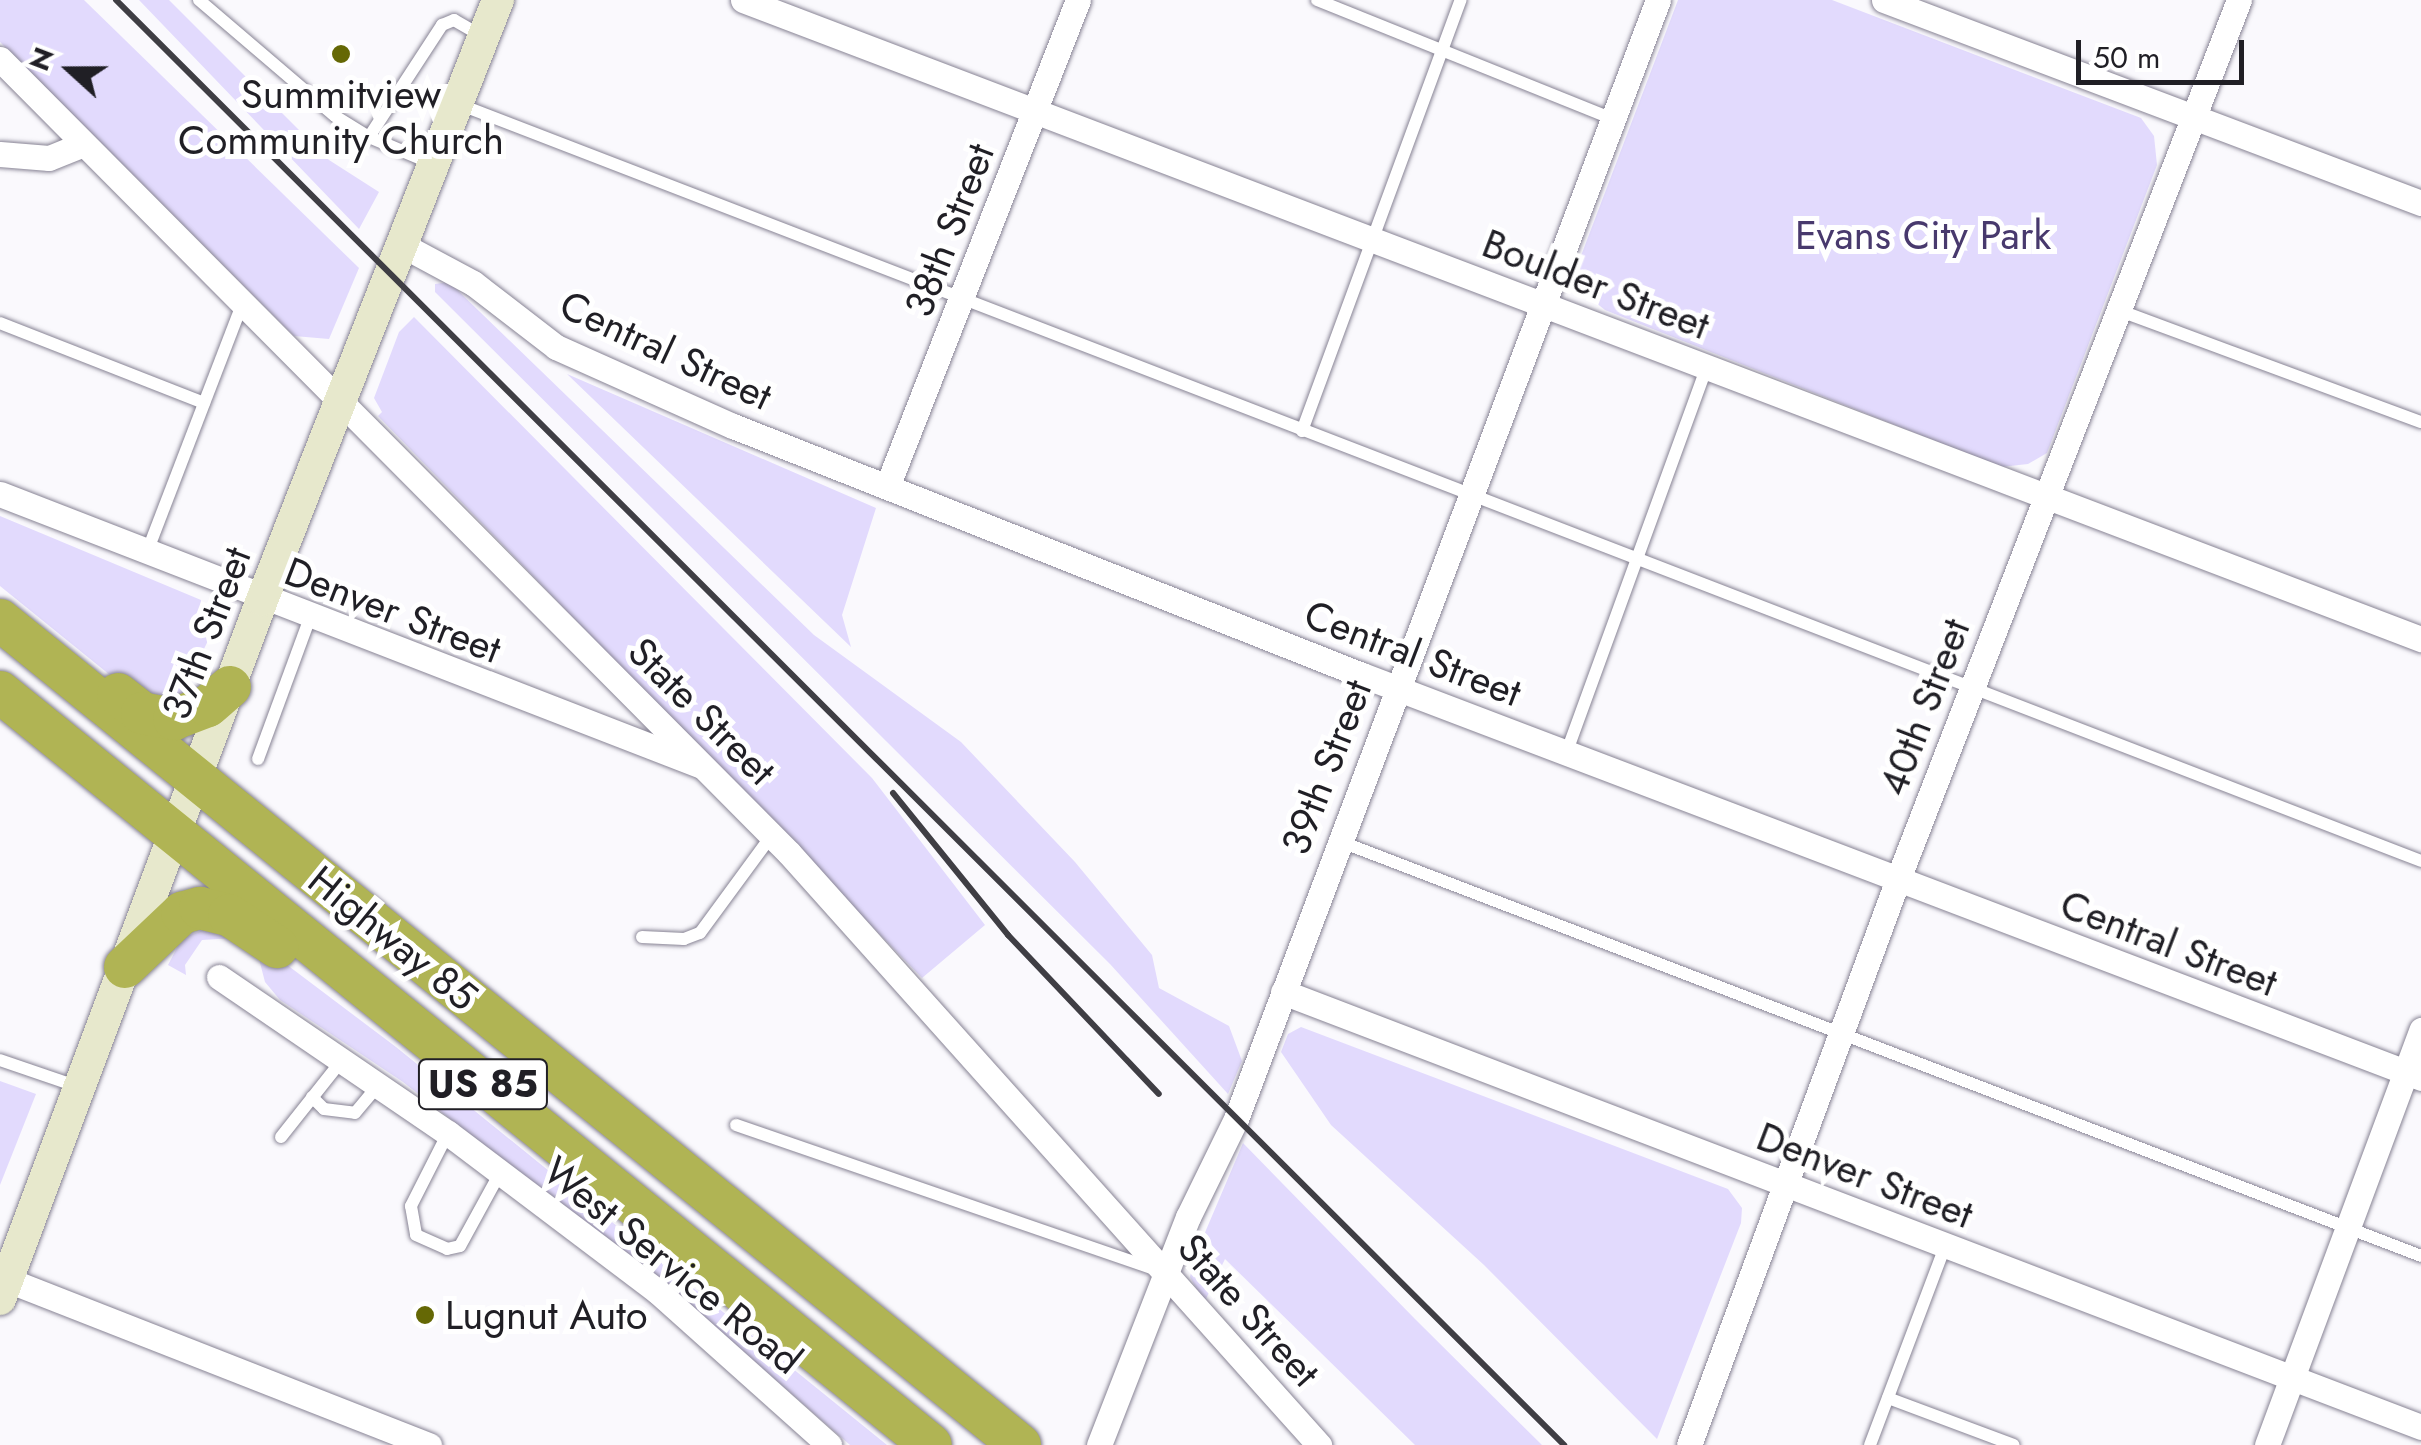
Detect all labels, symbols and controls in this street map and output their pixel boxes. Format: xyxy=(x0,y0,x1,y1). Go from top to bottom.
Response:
north arrow xyxy=(20,20,120,120)
scale bar xyxy=(2081,20,2248,82)
text: 50 m xyxy=(2093,36,2160,79)
text: N xyxy=(18,41,65,77)
marker: Summitview Community Church xyxy=(330,43,352,65)
place label: Summitview Community Church xyxy=(178,70,504,164)
street label: 38th Street xyxy=(894,137,1004,323)
park label: Evans City Park xyxy=(1795,211,2051,259)
street label: Boulder Street xyxy=(1476,219,1716,349)
street label: Central Street xyxy=(552,280,780,420)
street label: 37th Street xyxy=(151,540,261,726)
street label: Denver Street xyxy=(278,547,508,673)
street label: Central Street xyxy=(1298,590,1528,716)
street label: 40th Street xyxy=(1868,612,1980,802)
street label: State Street xyxy=(618,627,786,795)
street label: 39th Street xyxy=(1271,673,1381,861)
street label: Highway 85 xyxy=(299,856,487,1020)
street label: Central Street xyxy=(2054,880,2284,1006)
road number: US 85 xyxy=(416,1051,550,1117)
street label: Denver Street xyxy=(1750,1112,1980,1238)
street label: West Service Road xyxy=(534,1146,812,1384)
street label: State Street xyxy=(1168,1224,1330,1396)
place label: Lugnut Auto xyxy=(445,1291,648,1339)
marker: Lugnut Auto xyxy=(414,1304,436,1326)

